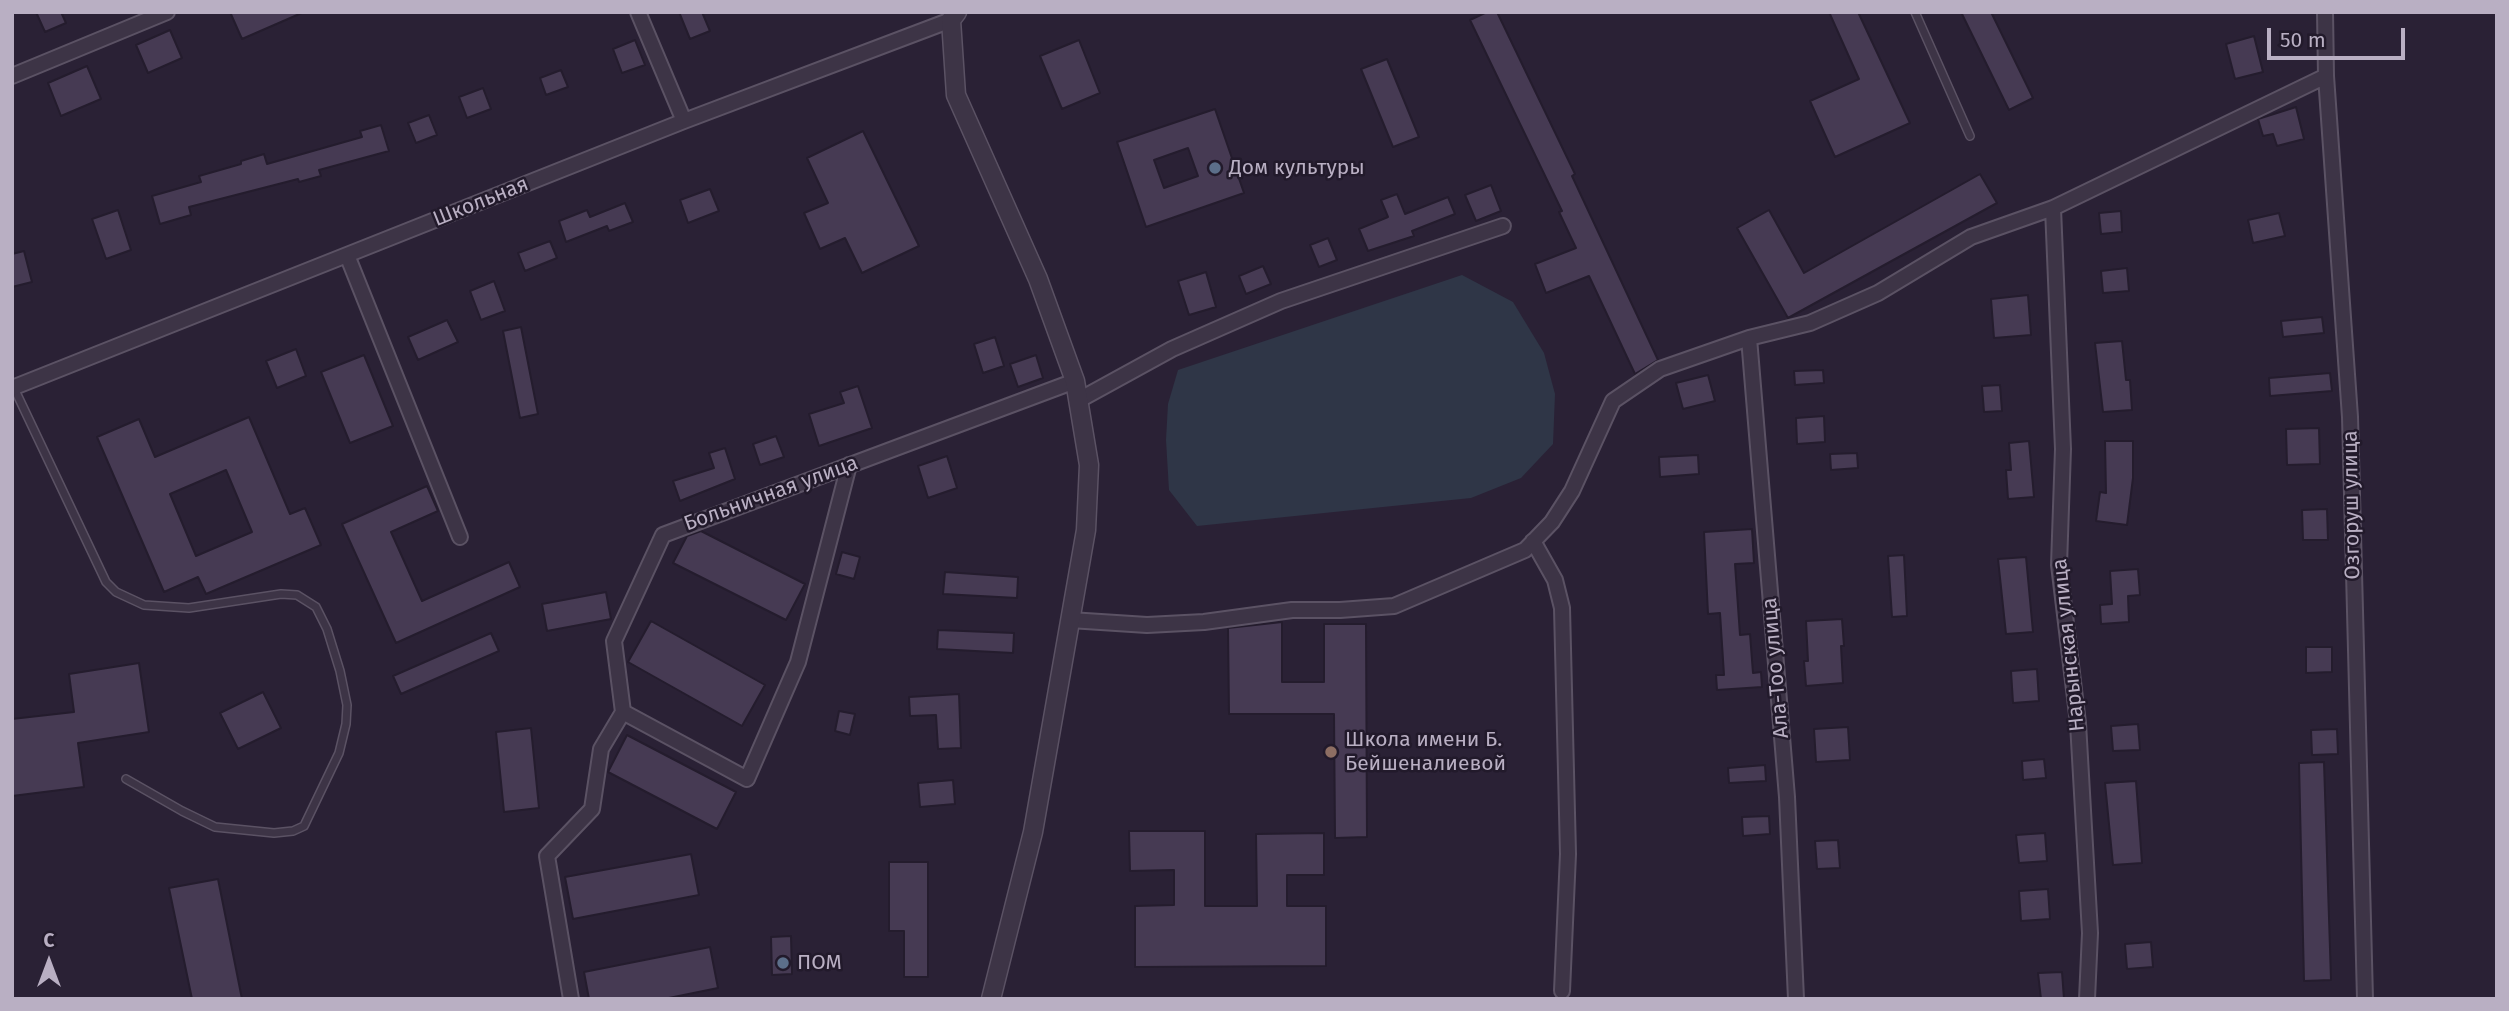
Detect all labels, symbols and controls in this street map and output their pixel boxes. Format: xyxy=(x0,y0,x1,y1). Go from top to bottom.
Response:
scale bar xyxy=(2271,14,2409,58)
text: 50 m xyxy=(2280,27,2326,53)
place label: Дом культуры xyxy=(1229,155,1365,181)
marker: Дом культуры xyxy=(1207,160,1223,176)
street label: Школьная xyxy=(430,171,532,233)
street label: Озгоруш улица xyxy=(2338,430,2366,580)
street label: Больничная улица xyxy=(681,451,861,537)
street label: Нарынская улица xyxy=(2047,557,2091,733)
street label: Ала-Тоо улица xyxy=(1757,597,1795,739)
place label: Школа имени Б. Бейшеналиевой xyxy=(1345,727,1506,777)
marker: Школа имени Б. Бейшеналиевой xyxy=(1323,744,1339,760)
north arrow xyxy=(14,927,84,997)
text: С xyxy=(44,929,54,952)
place label: ПОМ xyxy=(797,950,842,976)
marker: ПОМ xyxy=(775,955,791,971)

